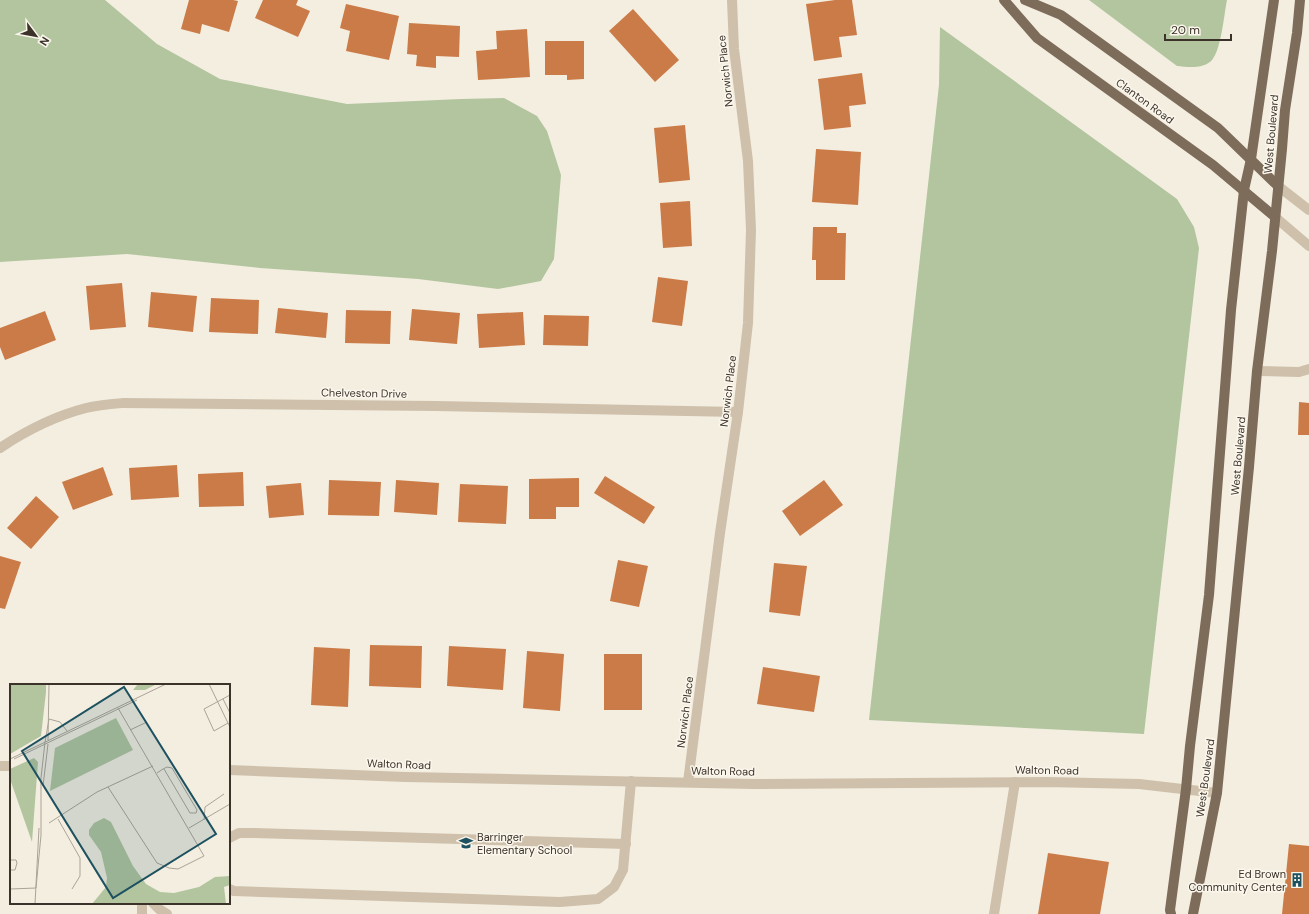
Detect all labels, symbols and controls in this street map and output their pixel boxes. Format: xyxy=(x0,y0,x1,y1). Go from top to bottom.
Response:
north arrow xyxy=(16,16,56,56)
scale bar xyxy=(1165,16,1231,42)
text: 20 m xyxy=(1171,22,1200,38)
text: N xyxy=(36,34,53,48)
street label: Norwich Place xyxy=(714,34,736,108)
street label: Clanton Road xyxy=(1113,75,1177,127)
street label: West Boulevard xyxy=(1261,94,1281,174)
street label: Norwich Place xyxy=(717,354,739,428)
street label: Chelveston Drive xyxy=(321,385,407,401)
street label: West Boulevard xyxy=(1228,416,1248,496)
street label: Norwich Place xyxy=(674,675,696,749)
inset map xyxy=(10,684,230,904)
street label: West Boulevard xyxy=(1193,738,1217,818)
street label: Walton Road xyxy=(367,756,431,772)
street label: Walton Road xyxy=(1015,762,1079,778)
street label: Walton Road xyxy=(691,763,755,779)
place label: Barringer Elementary School xyxy=(477,830,572,857)
school or university icon: Barringer Elementary School xyxy=(458,835,474,851)
place label: Ed Brown Community Center xyxy=(1188,867,1286,894)
building icon: Ed Brown Community Center xyxy=(1289,872,1305,888)

